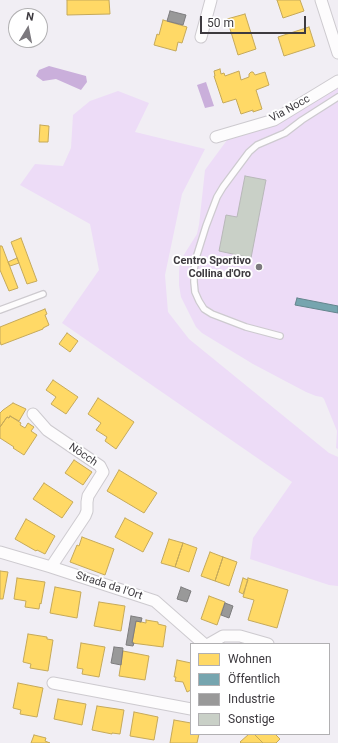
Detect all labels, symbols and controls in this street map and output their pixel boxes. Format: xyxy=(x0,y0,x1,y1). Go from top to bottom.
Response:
north arrow xyxy=(8,8,48,48)
scale bar xyxy=(202,8,308,34)
text: N xyxy=(25,10,35,24)
text: 50 m xyxy=(207,16,234,30)
street label: Via Nocc xyxy=(268,93,312,125)
place label: Centro Sportivo Collina d'Oro xyxy=(173,254,251,280)
marker: Centro Sportivo Collina d'Oro xyxy=(254,262,264,272)
street label: Nòcch xyxy=(66,441,100,469)
street label: Strada da l'Ort xyxy=(74,569,144,603)
legend xyxy=(190,643,330,735)
text: Wohnen xyxy=(228,652,272,666)
text: Öffentlich xyxy=(228,672,280,686)
text: Industrie xyxy=(228,692,275,706)
text: Sonstige xyxy=(228,712,275,726)

